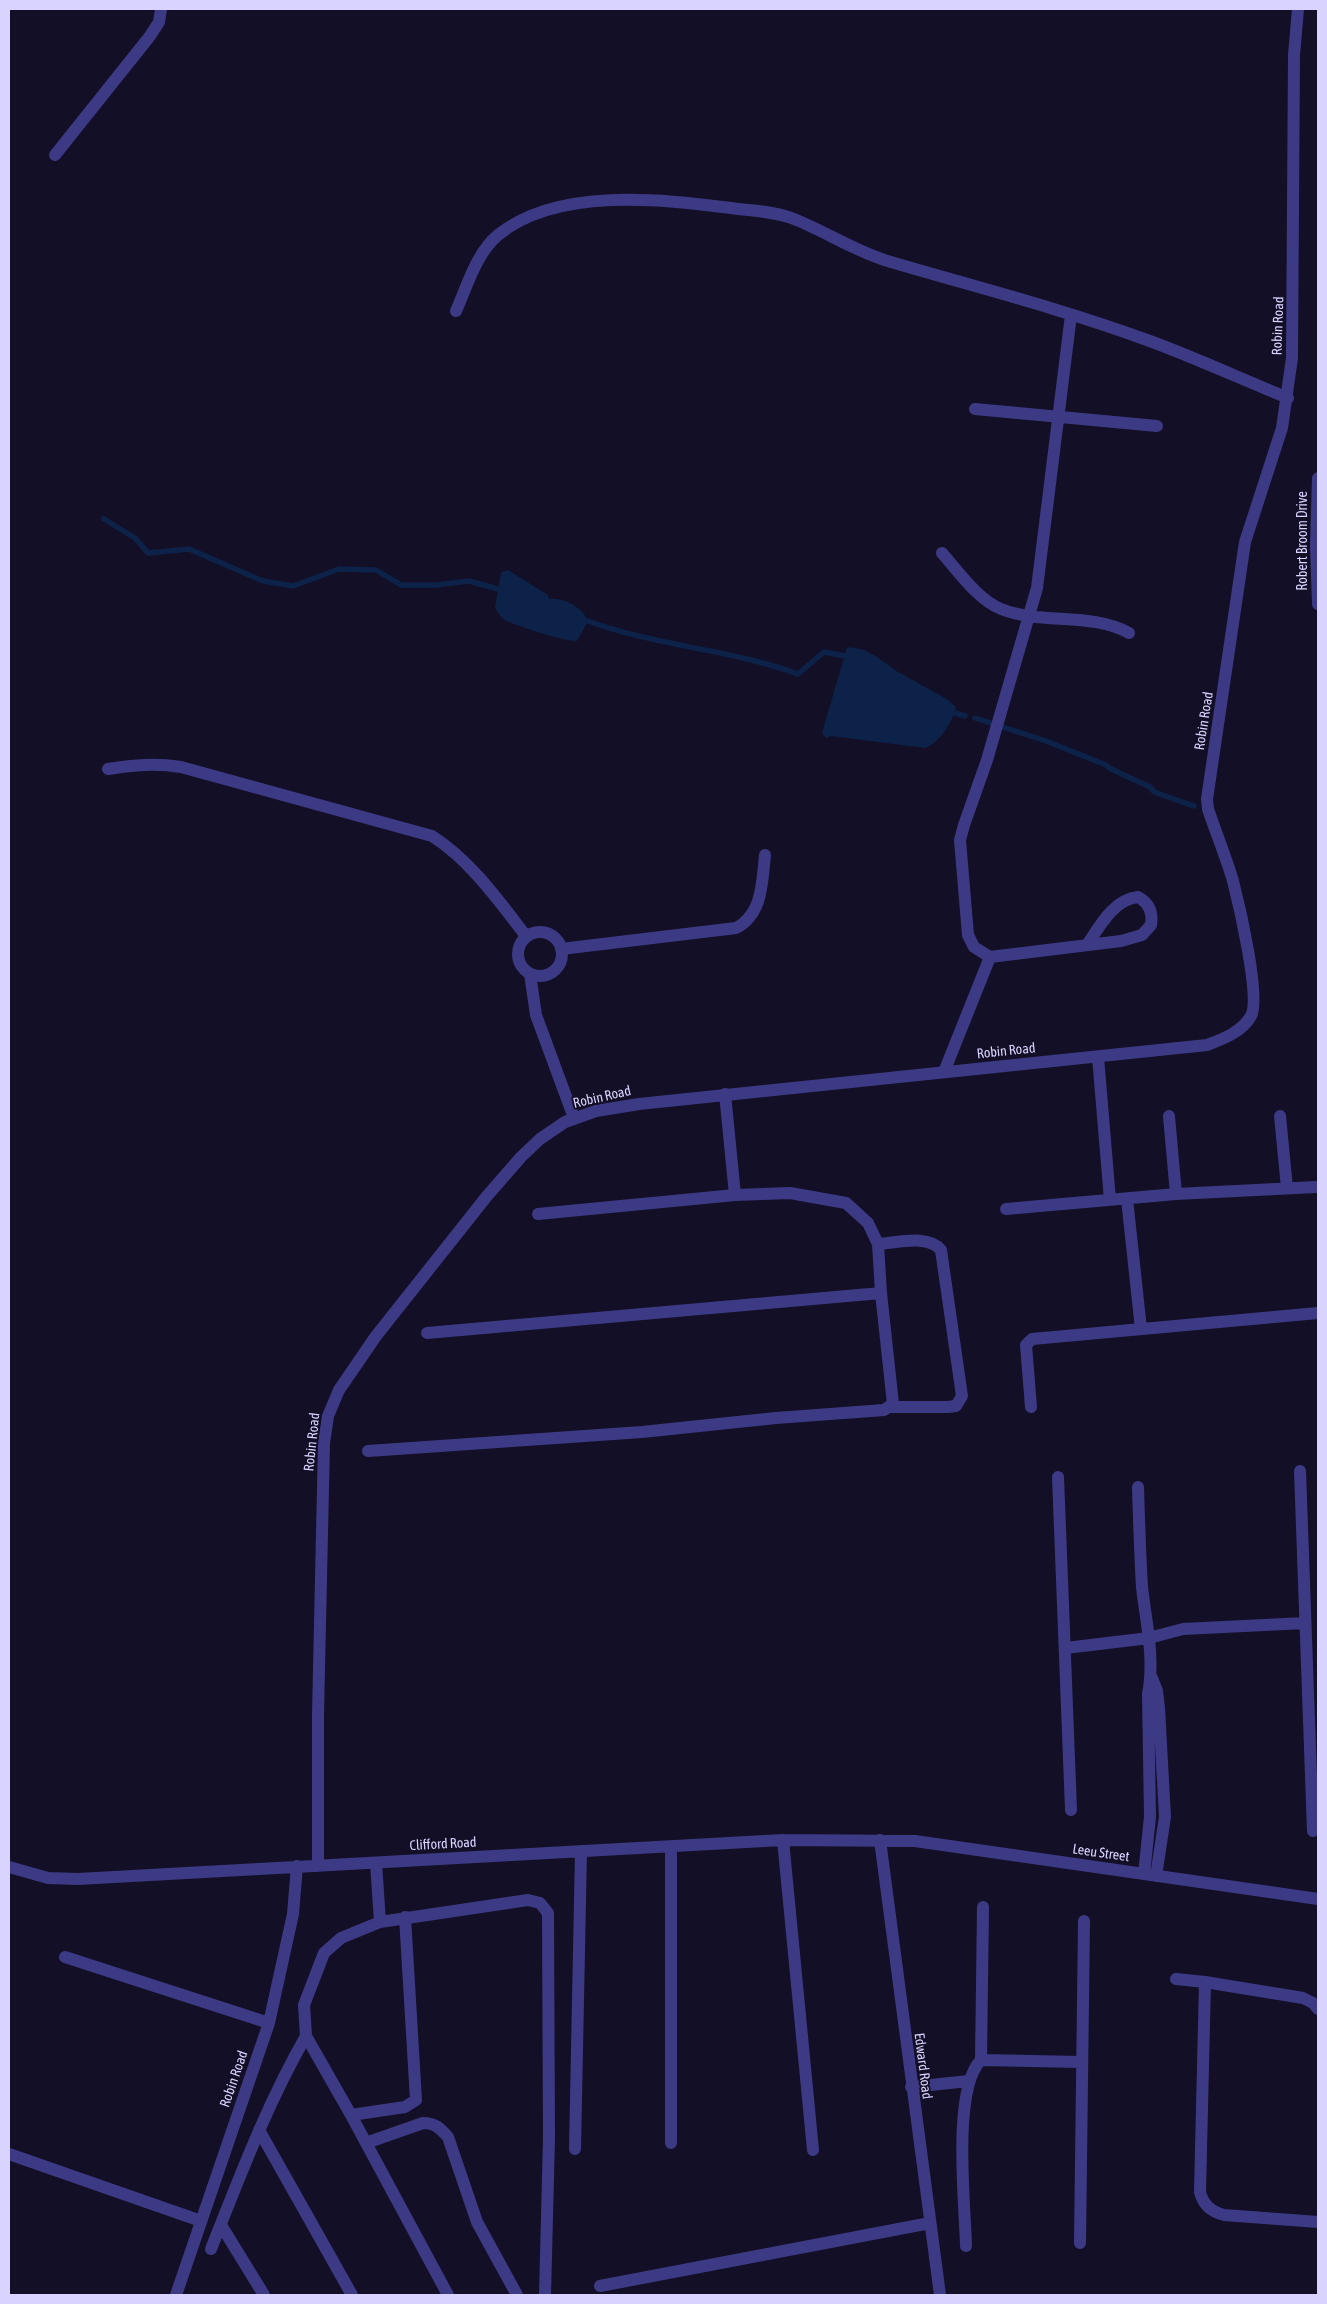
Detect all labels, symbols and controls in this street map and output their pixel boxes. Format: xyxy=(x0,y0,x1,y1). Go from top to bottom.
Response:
street label: Robin Road xyxy=(1269,296,1287,356)
street label: Robert Broom Drive xyxy=(1295,491,1311,591)
street label: Robin Road xyxy=(1191,691,1217,751)
street label: Robin Road xyxy=(976,1040,1036,1062)
street label: Robin Road xyxy=(571,1082,633,1112)
street label: Robin Road xyxy=(301,1412,323,1472)
street label: Clifford Road xyxy=(409,1834,477,1854)
street label: Leeu Street xyxy=(1071,1841,1131,1865)
street label: Edward Road xyxy=(911,2032,935,2100)
street label: Robin Road xyxy=(216,2048,252,2110)

